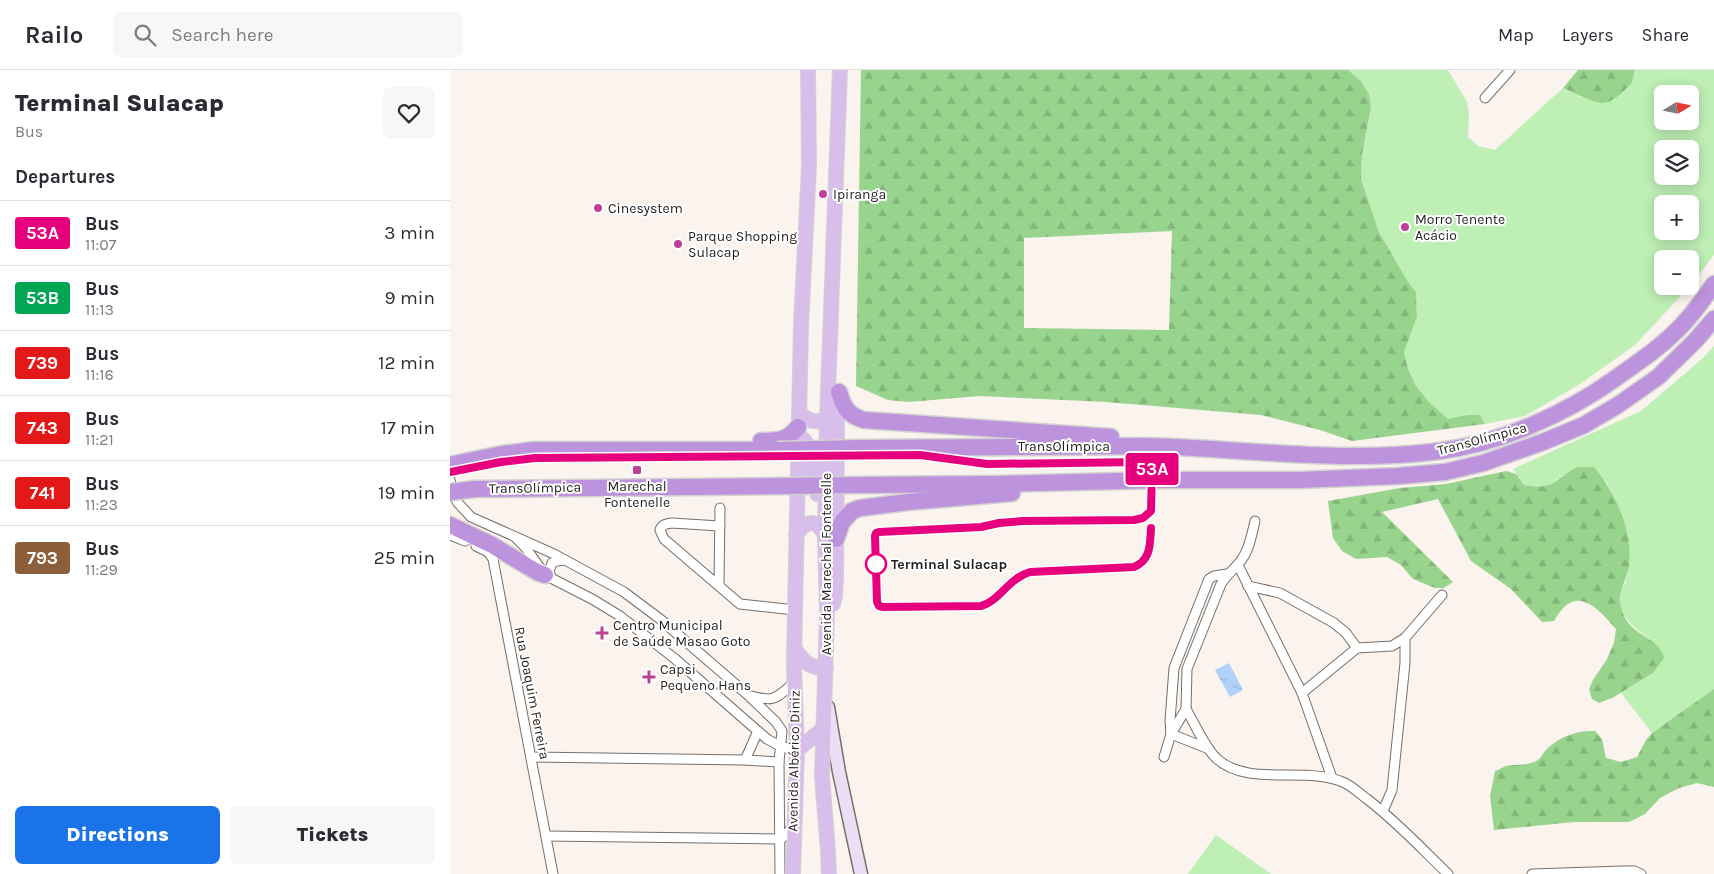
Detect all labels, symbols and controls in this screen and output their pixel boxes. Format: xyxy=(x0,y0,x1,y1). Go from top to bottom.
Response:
search box xyxy=(113,12,463,57)
text: Railo xyxy=(25,21,83,49)
icon: search xyxy=(131,21,159,49)
text: Search here xyxy=(171,24,273,46)
text: Map xyxy=(1498,24,1534,46)
text: Layers xyxy=(1562,24,1614,46)
text: Share xyxy=(1642,24,1689,46)
north arrow xyxy=(1654,85,1699,130)
map controls xyxy=(1654,85,1699,295)
button: heart xyxy=(383,87,435,139)
text: Terminal Sulacap xyxy=(15,89,224,117)
text: Bus xyxy=(15,122,43,141)
button: layers xyxy=(1654,140,1699,185)
text: Departures xyxy=(15,166,115,188)
place label: Ipiranga xyxy=(833,186,886,203)
marker: Ipiranga xyxy=(817,188,829,200)
button: + xyxy=(1654,195,1699,240)
place label: Cinesystem xyxy=(608,200,683,217)
marker: Cinesystem xyxy=(592,202,604,214)
place label: Morro Tenente Acácio xyxy=(1415,211,1505,244)
text: Bus xyxy=(85,213,119,235)
marker: Morro Tenente Acácio xyxy=(1399,221,1411,233)
text: 53A xyxy=(26,222,59,244)
text: 3 min xyxy=(384,222,435,244)
place label: Parque Shopping Sulacap xyxy=(688,228,797,261)
text: 11:07 xyxy=(85,235,116,254)
marker: Parque Shopping Sulacap xyxy=(672,238,684,250)
button: − xyxy=(1654,250,1699,295)
text: Bus xyxy=(85,278,119,300)
text: 53B xyxy=(26,287,59,309)
text: 9 min xyxy=(385,287,435,309)
text: 11:13 xyxy=(85,300,114,319)
text: Bus xyxy=(85,343,119,365)
text: 739 xyxy=(27,352,58,374)
text: 12 min xyxy=(378,352,435,374)
text: 11:16 xyxy=(85,365,114,384)
text: Bus xyxy=(85,408,119,430)
text: 743 xyxy=(27,417,58,439)
text: 17 min xyxy=(380,417,435,439)
street label: TransOlímpica xyxy=(1435,419,1529,459)
text: 11:21 xyxy=(85,430,114,449)
street label: TransOlímpica xyxy=(1018,438,1110,455)
line badge: 53A xyxy=(1123,453,1181,485)
text: 53A xyxy=(1136,458,1168,480)
marker: Marechal Fontenelle xyxy=(631,464,643,476)
text: Bus xyxy=(85,473,119,495)
street label: Avenida Marechal Fontenelle xyxy=(818,473,835,655)
place label: Marechal Fontenelle xyxy=(604,478,670,511)
street label: TransOlímpica xyxy=(489,479,581,497)
text: 741 xyxy=(29,482,56,504)
text: 19 min xyxy=(378,482,435,504)
text: 11:23 xyxy=(85,495,118,514)
text: Bus xyxy=(85,538,119,560)
text: 793 xyxy=(27,547,58,569)
text: 25 min xyxy=(374,547,435,569)
marker: Terminal Sulacap xyxy=(865,553,887,575)
place label: Terminal Sulacap xyxy=(891,556,1007,573)
text: 11:29 xyxy=(85,560,118,579)
place label: Centro Municipal de Saúde Masao Goto xyxy=(613,617,750,650)
street label: Rua Joaquim Ferreira xyxy=(511,625,553,761)
marker: Centro Municipal de Saúde Masao Goto xyxy=(595,626,609,640)
place label: Capsi Pequeno Hans xyxy=(660,661,751,694)
marker: Capsi Pequeno Hans xyxy=(642,670,656,684)
street label: Avenida Albérico Diniz xyxy=(784,690,804,832)
button: Directions xyxy=(15,806,220,864)
button: Tickets xyxy=(230,806,435,864)

